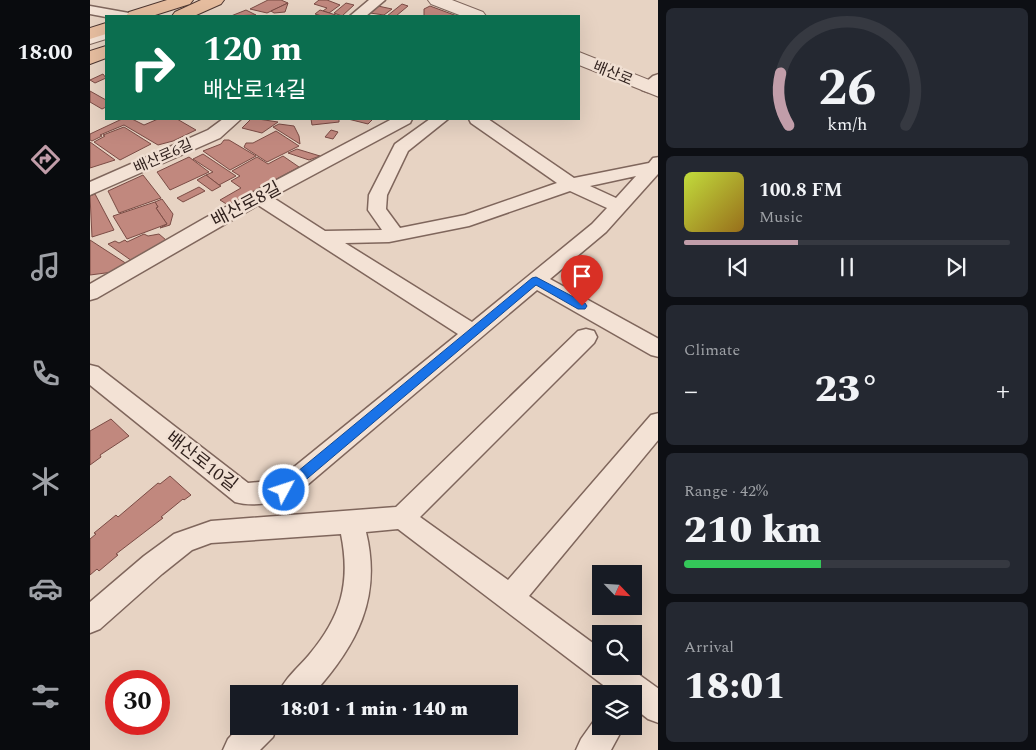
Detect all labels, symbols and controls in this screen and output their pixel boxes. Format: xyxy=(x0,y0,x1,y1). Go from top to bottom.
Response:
text: 120 m xyxy=(203,23,302,76)
icon: right xyxy=(120,35,185,100)
text: 18:00 xyxy=(17,36,73,69)
text: 26 xyxy=(818,49,876,128)
street label: 배산로 xyxy=(589,55,636,92)
text: 배산로14길 xyxy=(203,74,306,107)
text: km/h xyxy=(827,111,867,138)
street label: 배산로6길 xyxy=(130,133,197,180)
icon: directions xyxy=(28,142,63,177)
street label: 배산로8길 xyxy=(207,175,286,234)
text: 100.8 FM xyxy=(759,176,842,205)
text: Music xyxy=(759,205,803,229)
icon: music xyxy=(28,249,63,284)
icon: previous xyxy=(724,253,752,281)
icon: pause xyxy=(833,253,861,281)
icon: next xyxy=(942,253,970,281)
pin xyxy=(561,255,603,306)
icon: arrive xyxy=(568,262,596,290)
text: Climate xyxy=(684,338,740,362)
icon: phone xyxy=(28,356,63,391)
text: 23° xyxy=(815,361,879,419)
text: − xyxy=(684,370,698,413)
text: + xyxy=(996,370,1010,413)
street label: 배산로10길 xyxy=(160,425,243,498)
position arrow xyxy=(257,463,309,515)
icon: climate xyxy=(28,464,63,499)
text: Range · 42% xyxy=(684,479,768,503)
text: 210 km xyxy=(684,502,821,560)
north arrow xyxy=(592,565,642,615)
map controls xyxy=(592,565,642,735)
icon: car xyxy=(28,571,63,606)
button: search xyxy=(592,625,642,675)
text: Arrival xyxy=(684,635,734,659)
text: 18:01 xyxy=(684,658,786,716)
speed limit sign: 30 xyxy=(105,670,170,735)
icon: filters xyxy=(28,679,63,714)
button: layers xyxy=(592,685,642,735)
text: 18:01 · 1 min · 140 m xyxy=(280,695,468,724)

